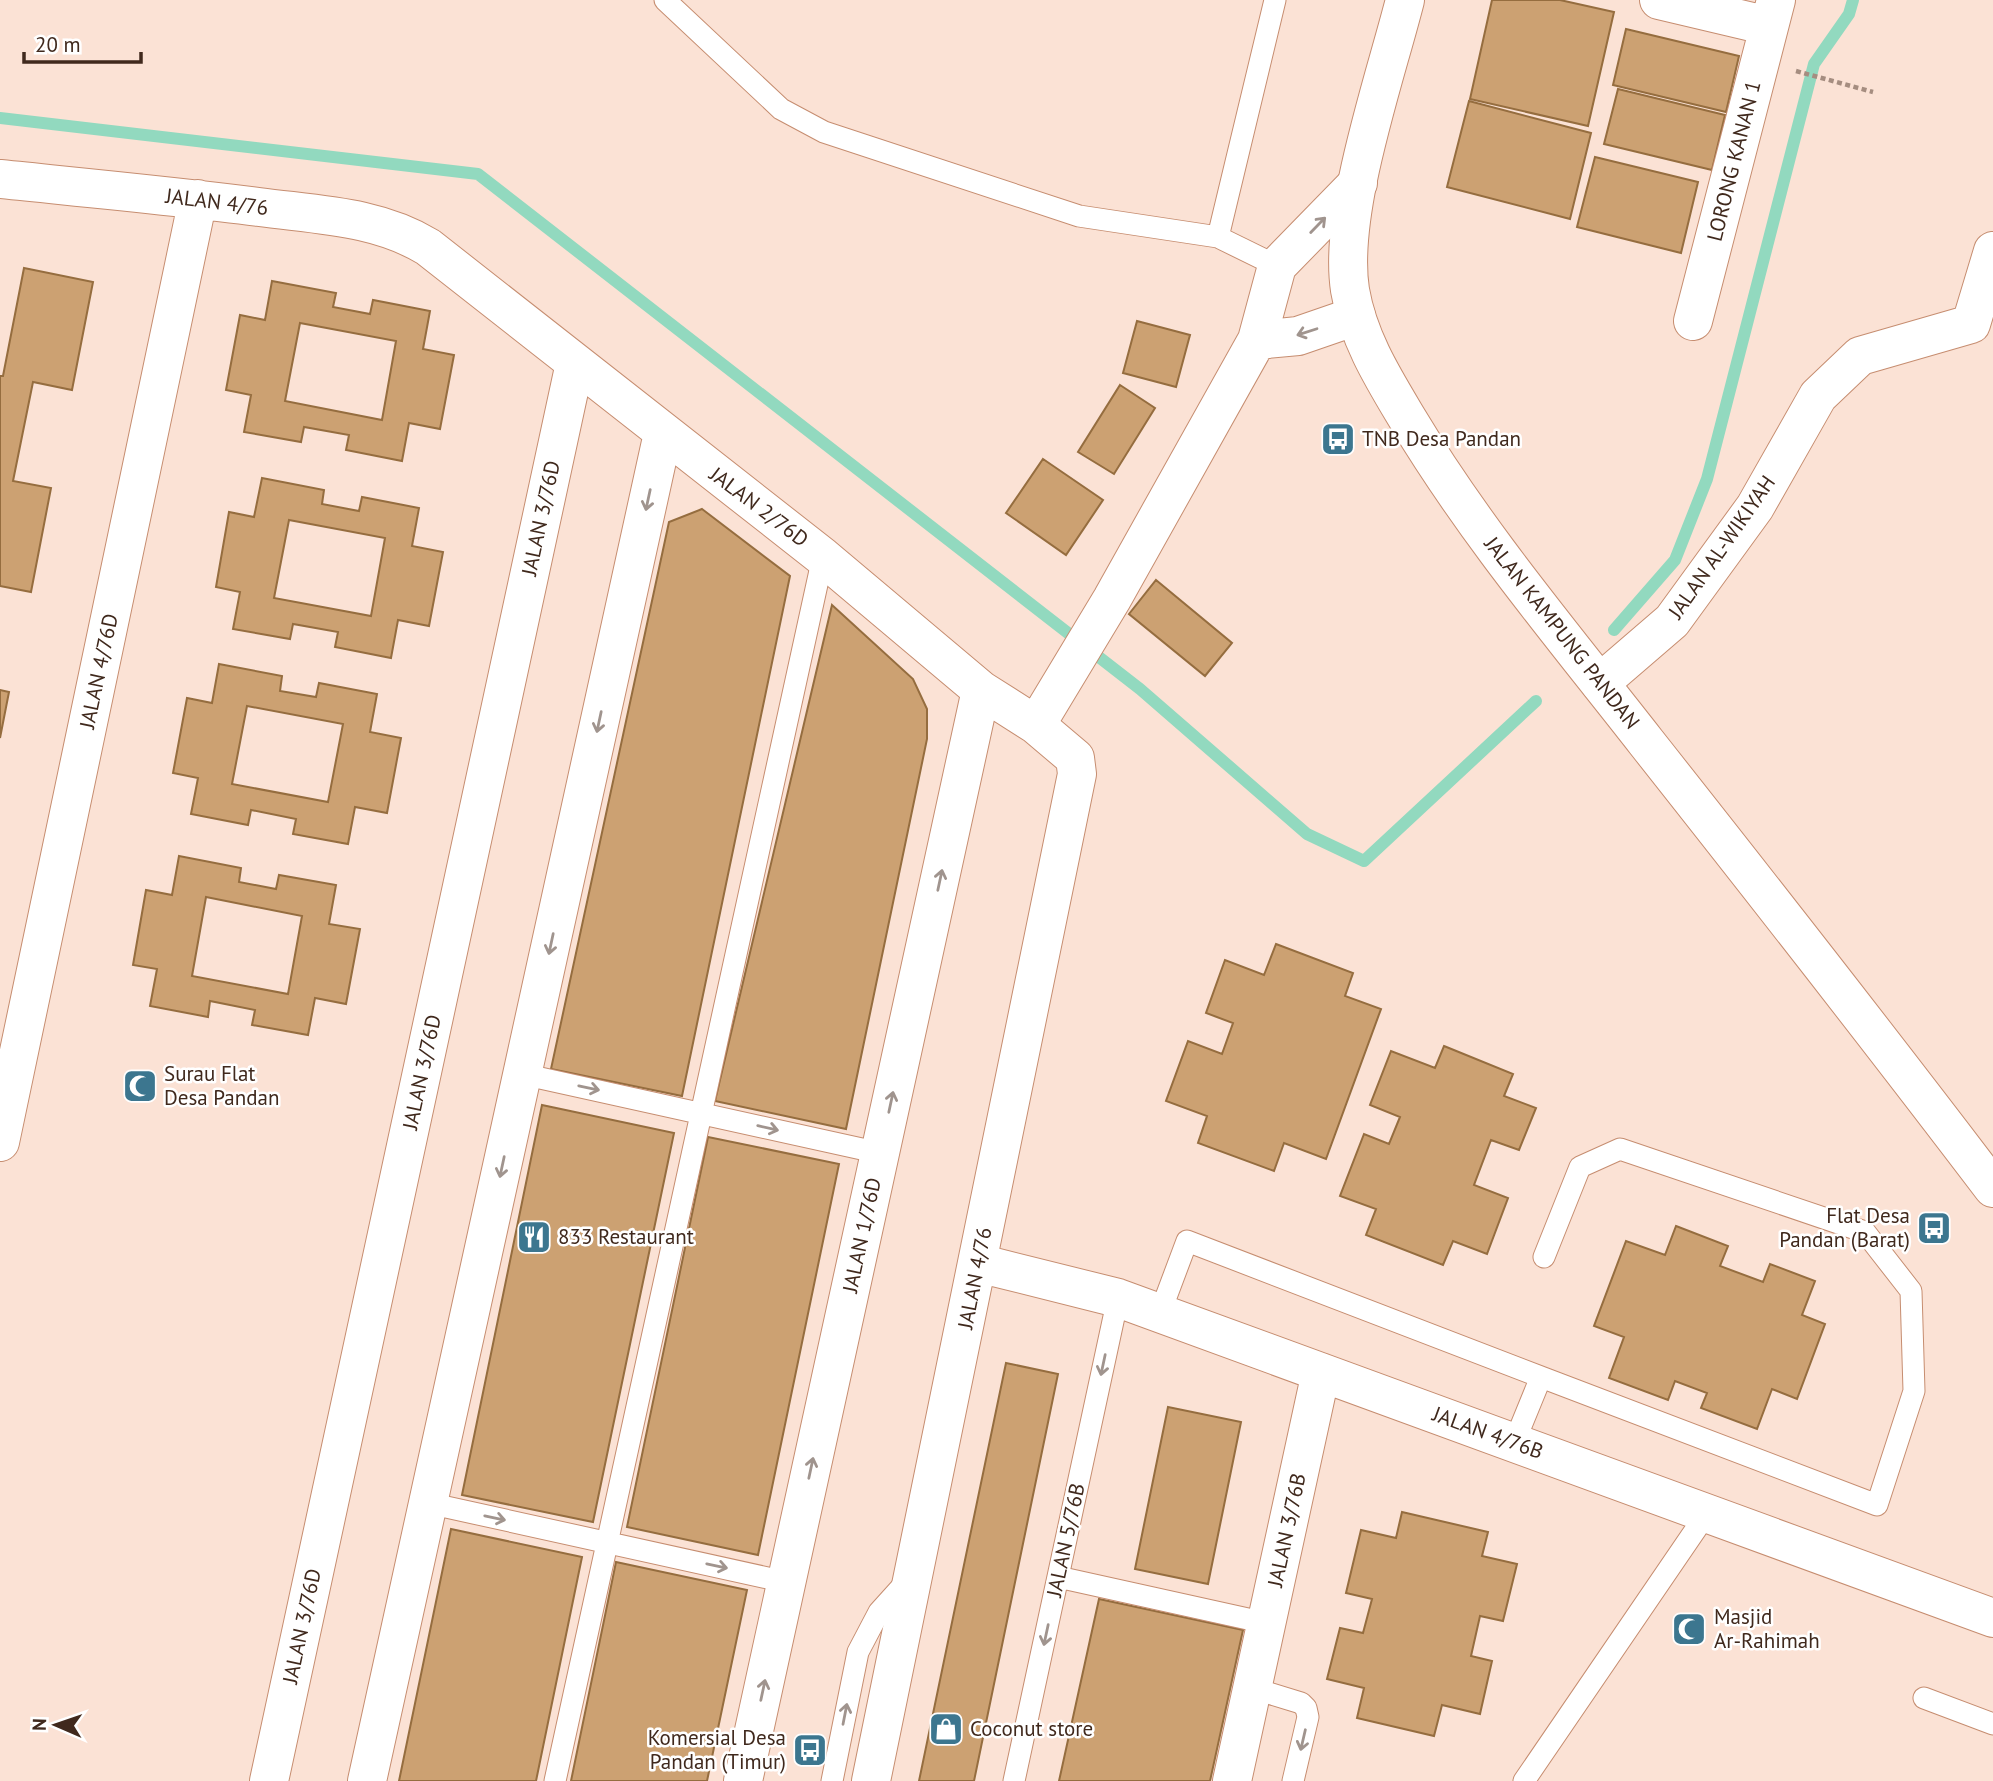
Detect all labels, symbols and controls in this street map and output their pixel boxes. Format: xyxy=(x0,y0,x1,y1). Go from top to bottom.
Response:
scale bar xyxy=(24,21,142,65)
text: 20 m xyxy=(35,31,81,58)
street label: LORONG KANAN 1 xyxy=(1701,78,1767,244)
street label: JALAN 4/76 xyxy=(163,182,270,221)
one-way arrow xyxy=(1309,216,1326,233)
one-way arrow xyxy=(1297,327,1319,340)
bus stop icon: TNB Desa Pandan xyxy=(1319,420,1357,458)
place label: TNB Desa Pandan xyxy=(1362,425,1521,452)
street label: JALAN 3/76D xyxy=(515,458,566,579)
street label: JALAN 2/76D xyxy=(704,460,814,553)
street label: JALAN AL-WIKIYAH xyxy=(1662,470,1781,624)
one-way arrow xyxy=(641,488,654,511)
street label: JALAN KAMPUNG PANDAN xyxy=(1478,530,1646,734)
street label: JALAN 4/76D xyxy=(73,611,124,732)
one-way arrow xyxy=(592,710,606,733)
one-way arrow xyxy=(933,869,947,892)
one-way arrow xyxy=(543,932,557,955)
street label: JALAN 3/76D xyxy=(396,1012,447,1133)
place label: Surau Flat Desa Pandan xyxy=(164,1060,279,1111)
mosque icon: Surau Flat Desa Pandan xyxy=(121,1067,159,1105)
one-way arrow xyxy=(577,1082,600,1096)
one-way arrow xyxy=(885,1091,898,1114)
one-way arrow xyxy=(756,1121,779,1135)
one-way arrow xyxy=(495,1155,508,1178)
street label: JALAN 1/76D xyxy=(836,1175,887,1296)
place label: Flat Desa Pandan (Barat) xyxy=(1779,1202,1910,1253)
bus stop icon: Flat Desa Pandan (Barat) xyxy=(1915,1209,1953,1247)
restaurant icon: 833 Restaurant xyxy=(515,1218,553,1256)
place label: 833 Restaurant xyxy=(558,1223,694,1250)
street label: JALAN 4/76 xyxy=(951,1225,998,1332)
one-way arrow xyxy=(1096,1353,1110,1376)
street label: JALAN 4/76B xyxy=(1428,1400,1547,1465)
one-way arrow xyxy=(805,1457,819,1480)
street label: JALAN 3/76B xyxy=(1261,1471,1312,1590)
street label: JALAN 5/76B xyxy=(1040,1481,1091,1600)
one-way arrow xyxy=(483,1511,506,1525)
one-way arrow xyxy=(705,1560,728,1574)
street label: JALAN 3/76D xyxy=(276,1566,327,1687)
place label: Masjid Ar-Rahimah xyxy=(1714,1603,1820,1654)
mosque icon: Masjid Ar-Rahimah xyxy=(1670,1610,1708,1648)
one-way arrow xyxy=(1038,1623,1052,1646)
one-way arrow xyxy=(756,1679,770,1702)
north arrow xyxy=(21,1690,91,1760)
one-way arrow xyxy=(839,1703,853,1726)
shop icon: Coconut store xyxy=(927,1710,965,1748)
place label: Coconut store xyxy=(970,1715,1093,1742)
text: N xyxy=(27,1718,51,1731)
place label: Komersial Desa Pandan (Timur) xyxy=(648,1724,786,1775)
one-way arrow xyxy=(1295,1728,1309,1751)
bus stop icon: Komersial Desa Pandan (Timur) xyxy=(791,1731,829,1769)

